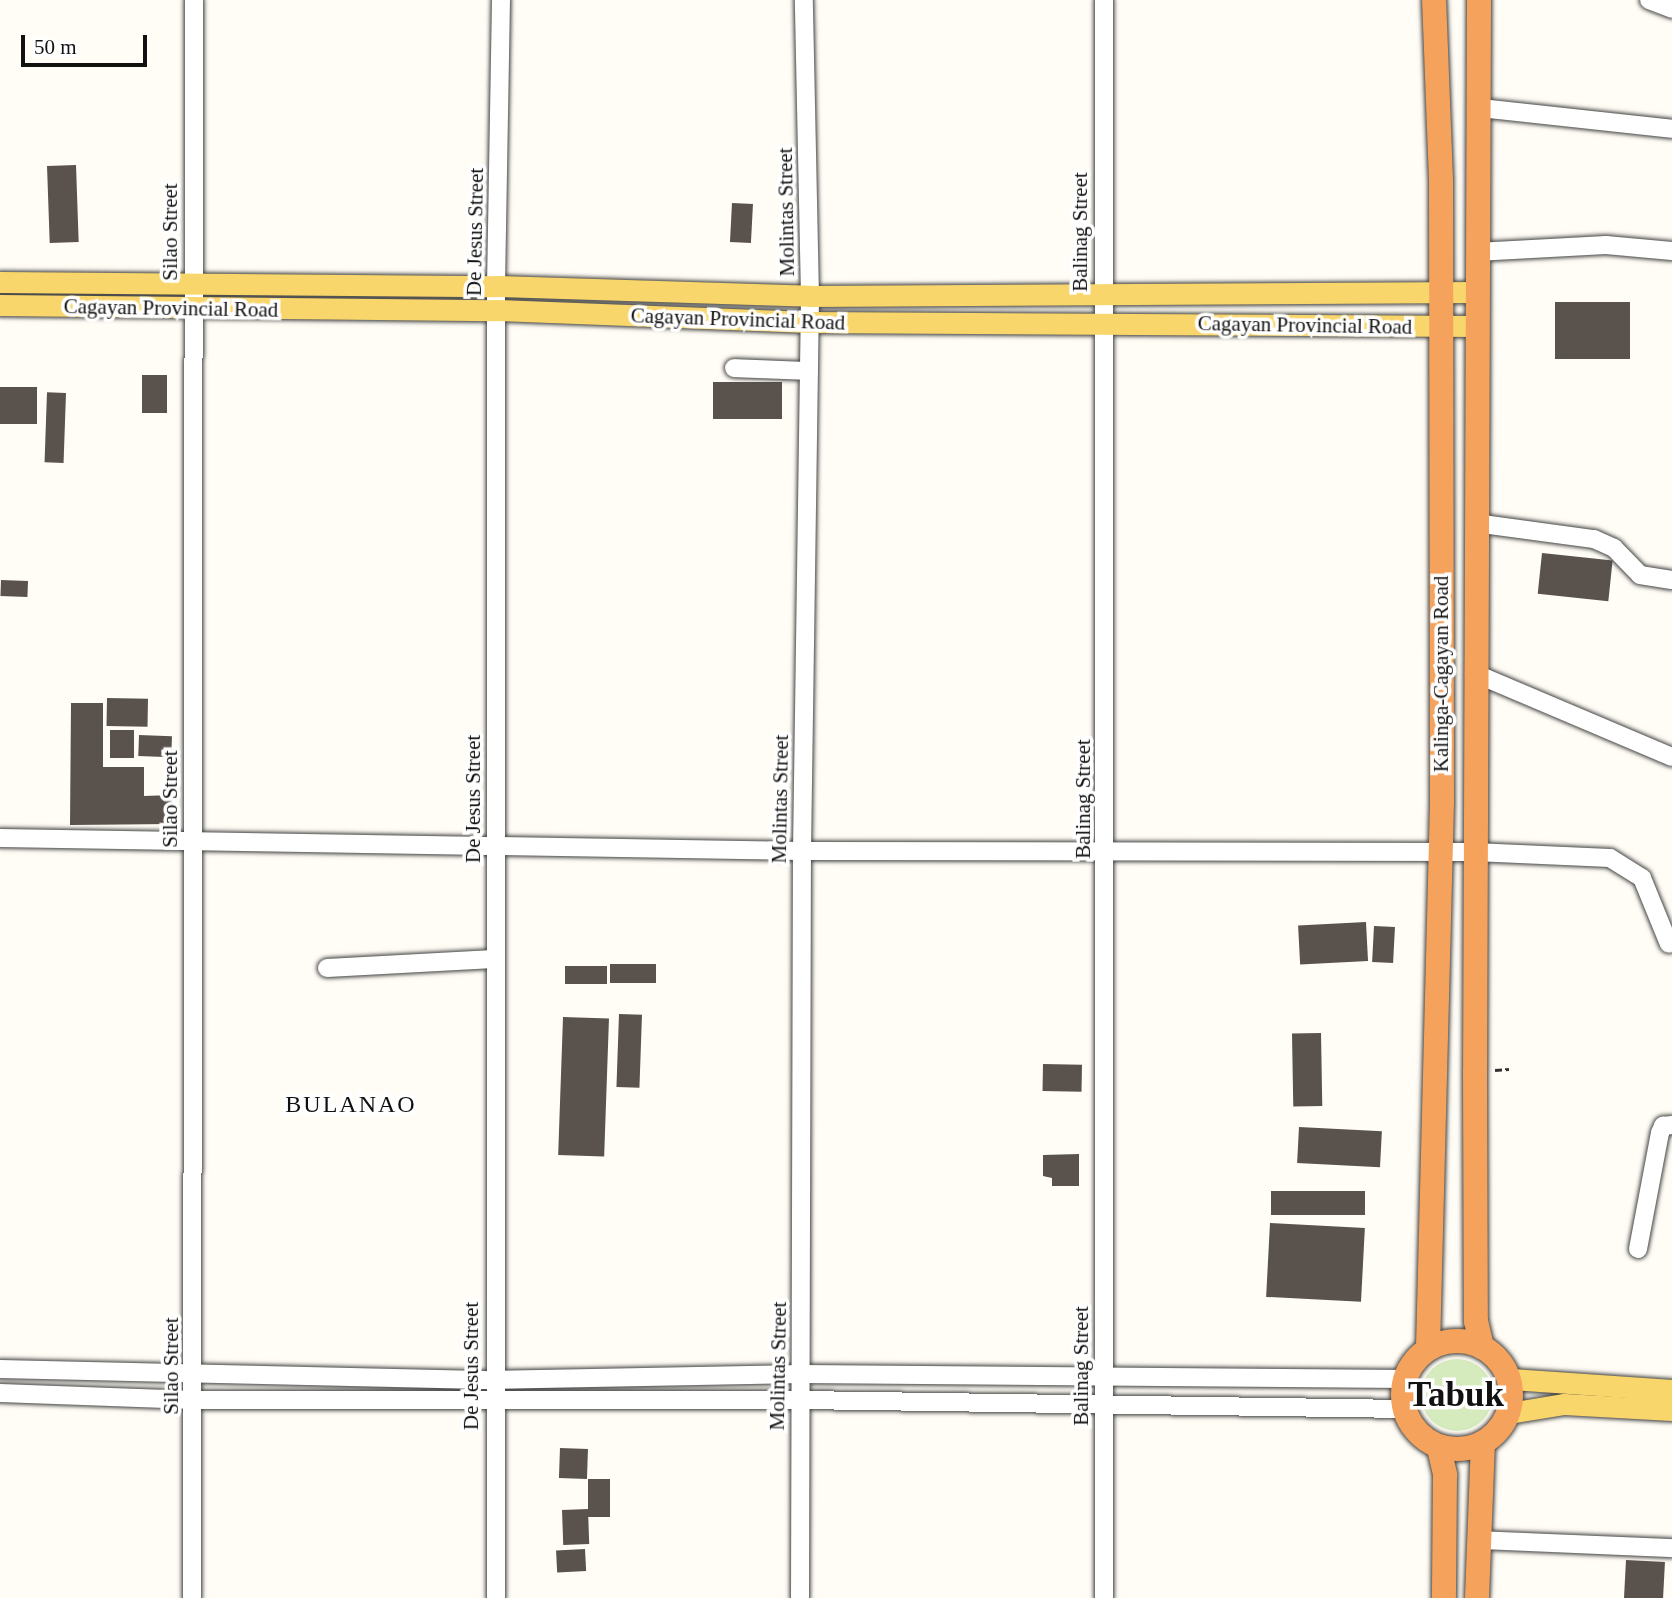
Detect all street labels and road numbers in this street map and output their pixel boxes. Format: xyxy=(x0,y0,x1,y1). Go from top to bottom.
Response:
street label: Molintas Street xyxy=(772,147,800,277)
street label: De Jesus Street xyxy=(461,168,489,296)
street label: Balinag Street xyxy=(1067,172,1093,292)
street label: Silao Street xyxy=(157,183,183,281)
street label: Cagayan Provincial Road xyxy=(63,294,279,322)
street label: Cagayan Provincial Road xyxy=(630,303,846,335)
street label: Cagayan Provincial Road xyxy=(1197,311,1413,339)
street label: Kalinga-Cagayan Road xyxy=(1428,576,1454,772)
street label: Molintas Street xyxy=(766,734,794,864)
street label: De Jesus Street xyxy=(460,735,486,863)
street label: Balinag Street xyxy=(1070,739,1096,859)
street label: Silao Street xyxy=(157,750,183,848)
street label: Molintas Street xyxy=(764,1301,792,1431)
street label: De Jesus Street xyxy=(458,1302,484,1430)
street label: Balinag Street xyxy=(1068,1306,1094,1426)
street label: Silao Street xyxy=(158,1317,184,1415)

